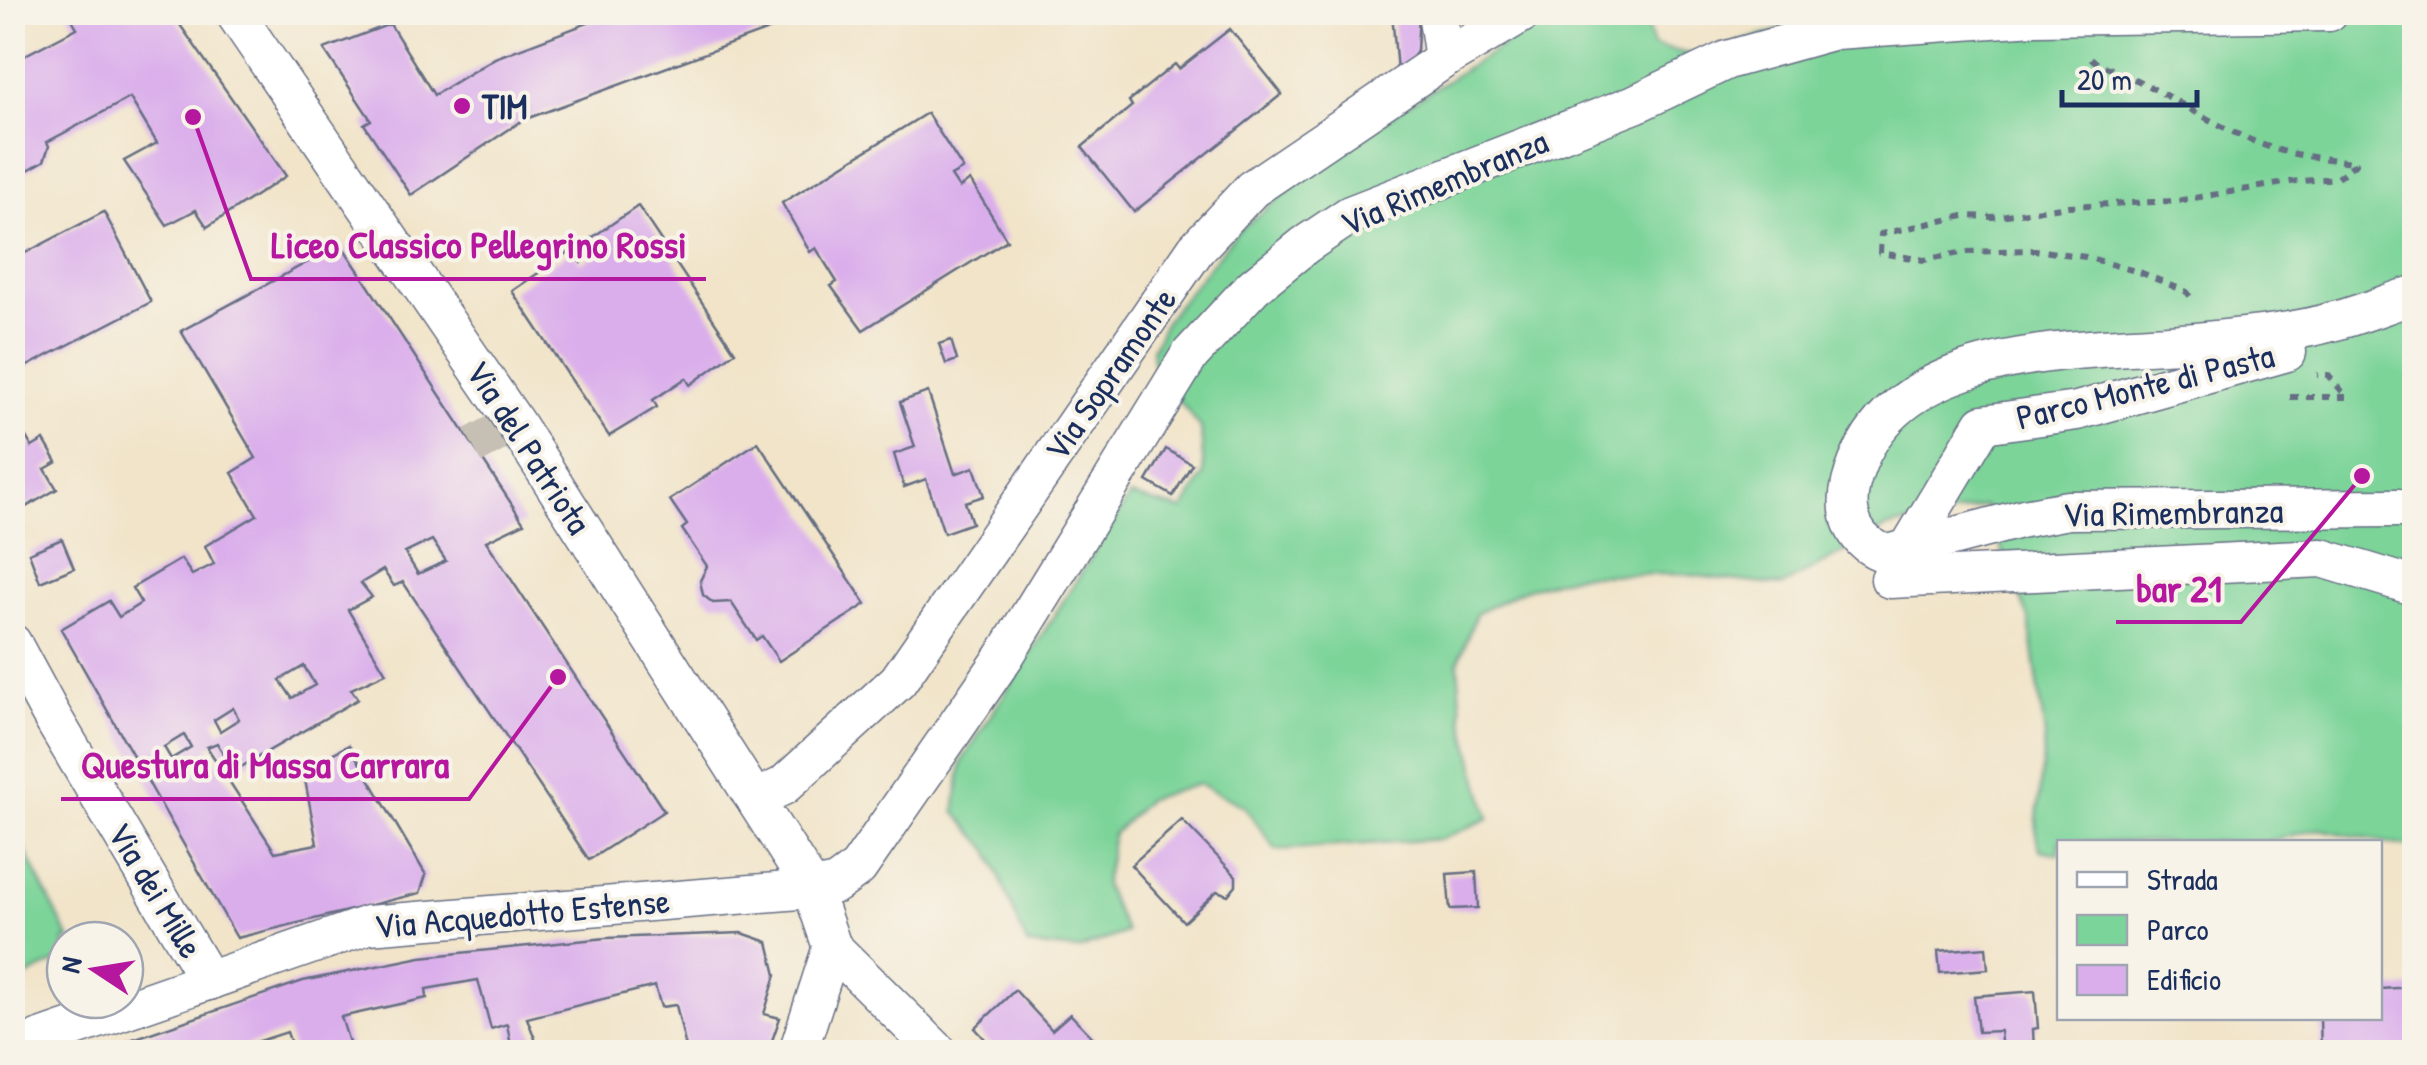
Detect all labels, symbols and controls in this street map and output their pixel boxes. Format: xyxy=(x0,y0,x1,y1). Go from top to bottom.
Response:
scale bar xyxy=(2062,45,2197,107)
text: 20 m xyxy=(2077,59,2132,99)
place label: TIM xyxy=(481,83,527,130)
marker: TIM xyxy=(451,95,473,117)
street label: Via Rimembranza xyxy=(1333,117,1555,247)
callout: Liceo Classico Pellegrino Rossi xyxy=(251,211,706,279)
text: Liceo Classico Pellegrino Rossi xyxy=(271,218,687,271)
street label: Via Sopramonte xyxy=(1033,278,1187,470)
street label: Parco Monte di Pasta xyxy=(2011,331,2279,441)
street label: Via del Patriota xyxy=(455,351,603,543)
street label: Via Rimembranza xyxy=(2062,487,2284,537)
callout: bar 21 xyxy=(2116,554,2241,622)
text: bar 21 xyxy=(2136,562,2222,614)
callout: Questura di Massa Carrara xyxy=(61,731,469,799)
text: Questura di Massa Carrara xyxy=(81,738,449,790)
street label: Via dei Mille xyxy=(97,813,215,967)
legend xyxy=(2057,840,2382,1020)
text: Strada xyxy=(2147,859,2218,899)
street label: Via Acquedotto Estense xyxy=(372,877,672,949)
text: Parco xyxy=(2147,909,2208,949)
north arrow xyxy=(45,920,145,1020)
text: N xyxy=(50,953,91,976)
text: Edificio xyxy=(2147,959,2221,999)

